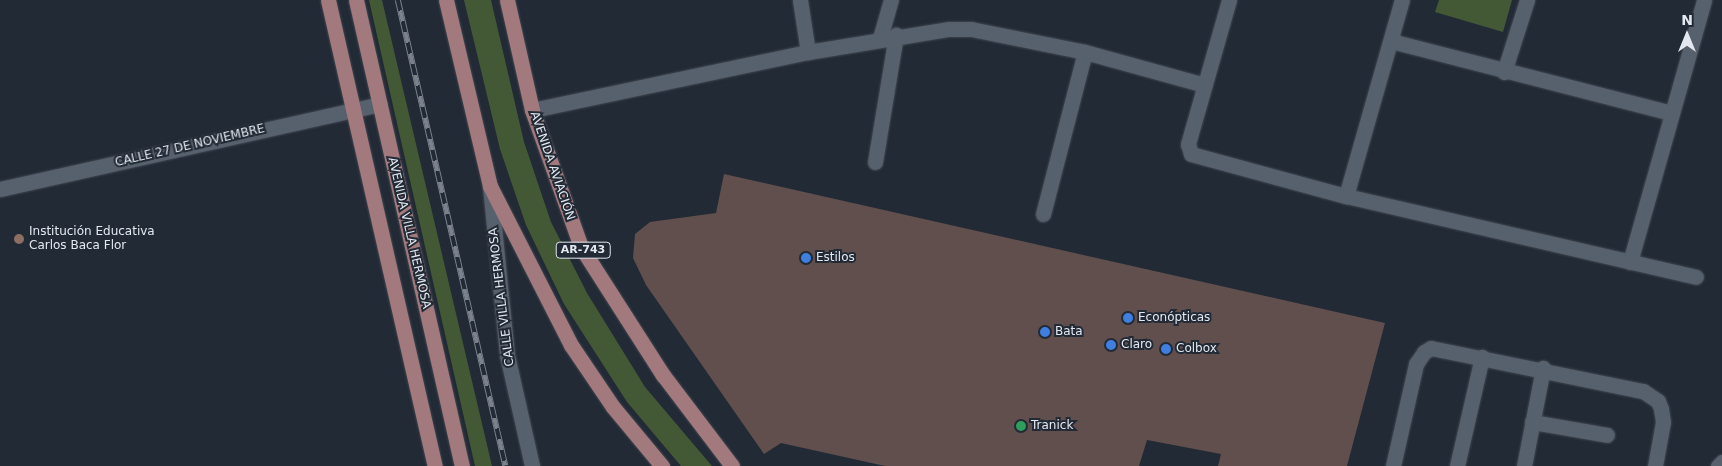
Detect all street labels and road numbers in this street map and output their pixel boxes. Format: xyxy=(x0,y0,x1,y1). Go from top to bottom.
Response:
street label: AVENIDA AVIACIÓN xyxy=(527,110,577,222)
street label: CALLE 27 DE NOVIEMBRE xyxy=(114,122,266,170)
street label: AVENIDA VILLA HERMOSA xyxy=(385,156,433,310)
street label: CALLE VILLA HERMOSA xyxy=(486,227,518,367)
road number: AR-743 xyxy=(556,242,610,258)

